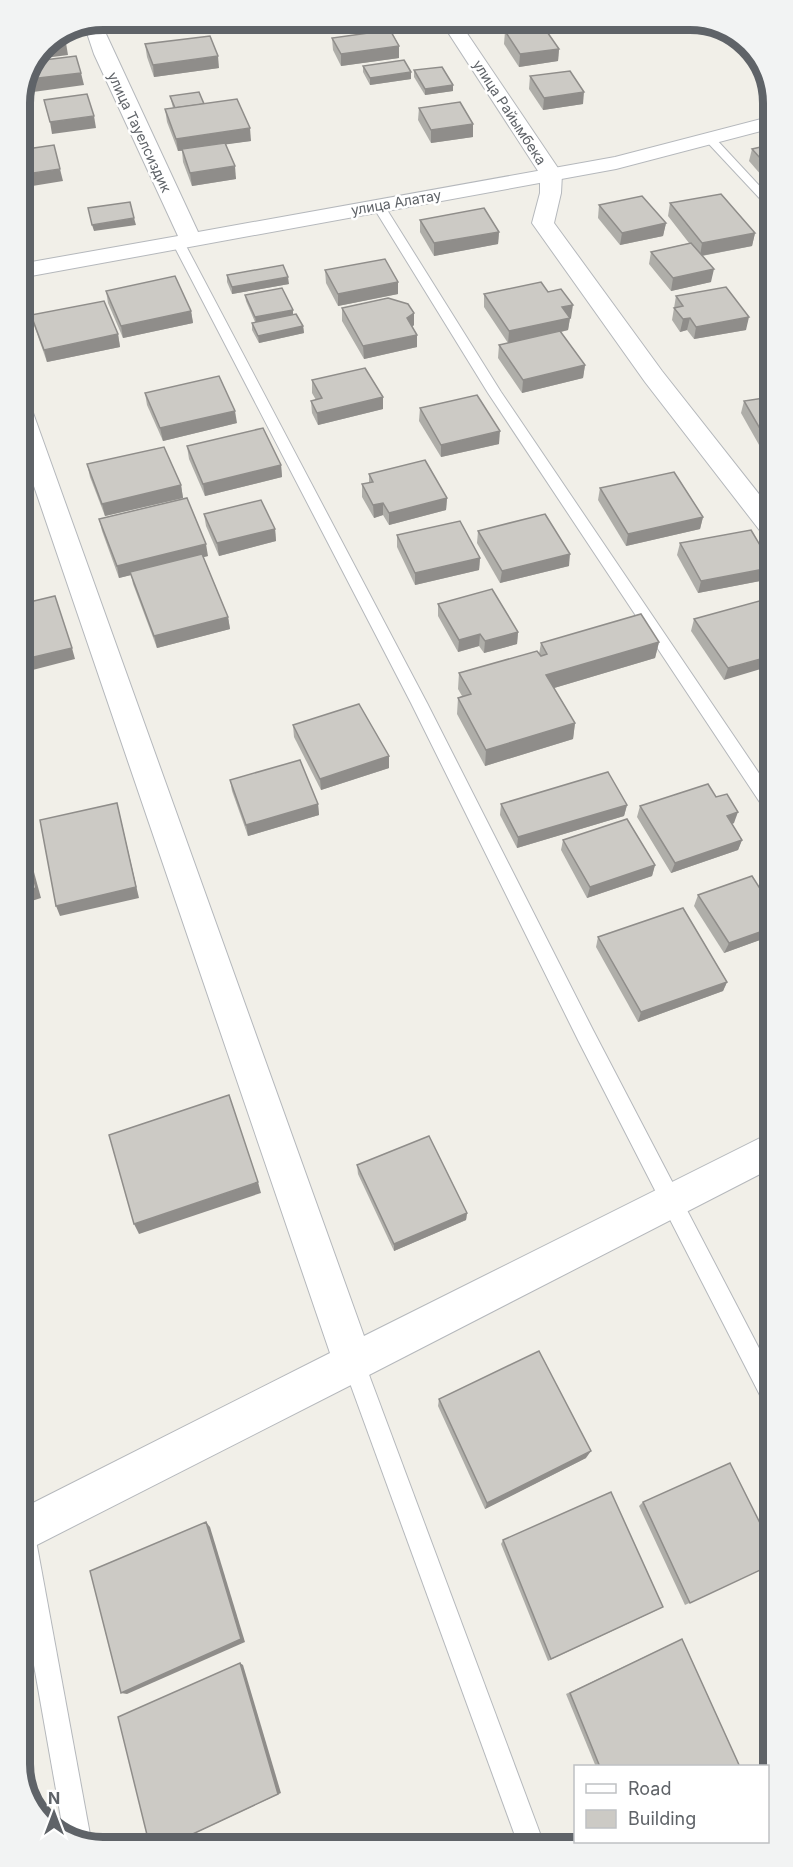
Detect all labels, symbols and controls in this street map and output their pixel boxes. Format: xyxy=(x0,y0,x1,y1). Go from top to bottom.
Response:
street label: улица Райымбека xyxy=(470,56,550,168)
street label: улица Тауелсиздик xyxy=(105,69,176,195)
street label: улица Алатау xyxy=(350,186,443,218)
legend xyxy=(574,1765,769,1843)
text: Road xyxy=(628,1778,671,1799)
north arrow xyxy=(24,1783,84,1843)
text: N xyxy=(48,1788,60,1808)
text: Building xyxy=(628,1808,696,1829)

